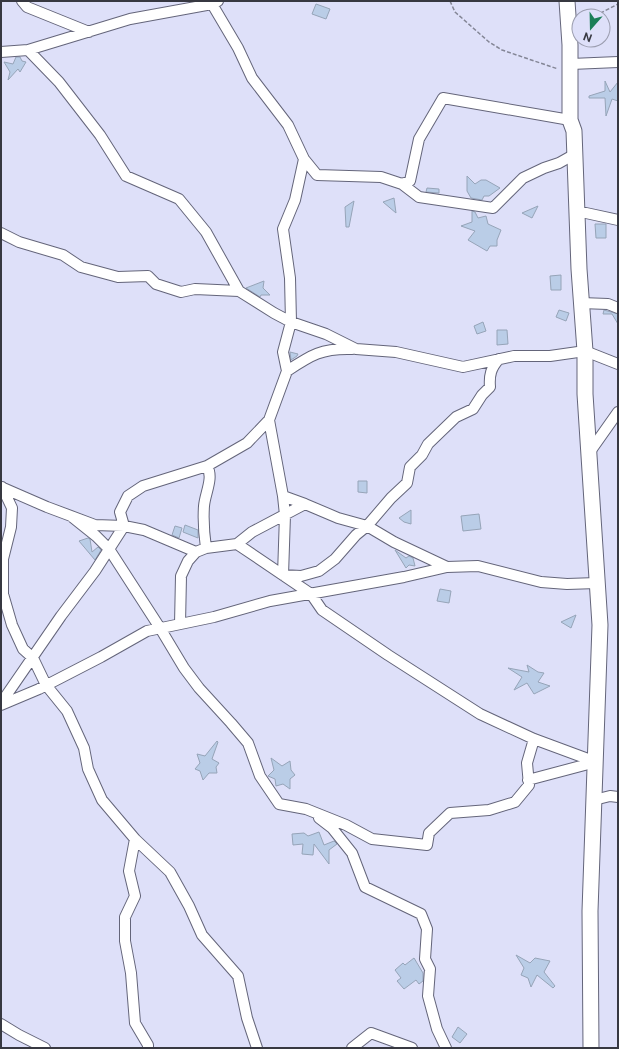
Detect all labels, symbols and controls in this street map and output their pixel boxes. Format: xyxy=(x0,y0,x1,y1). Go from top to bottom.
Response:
north arrow xyxy=(571,8,611,48)
text: N xyxy=(581,30,594,45)

